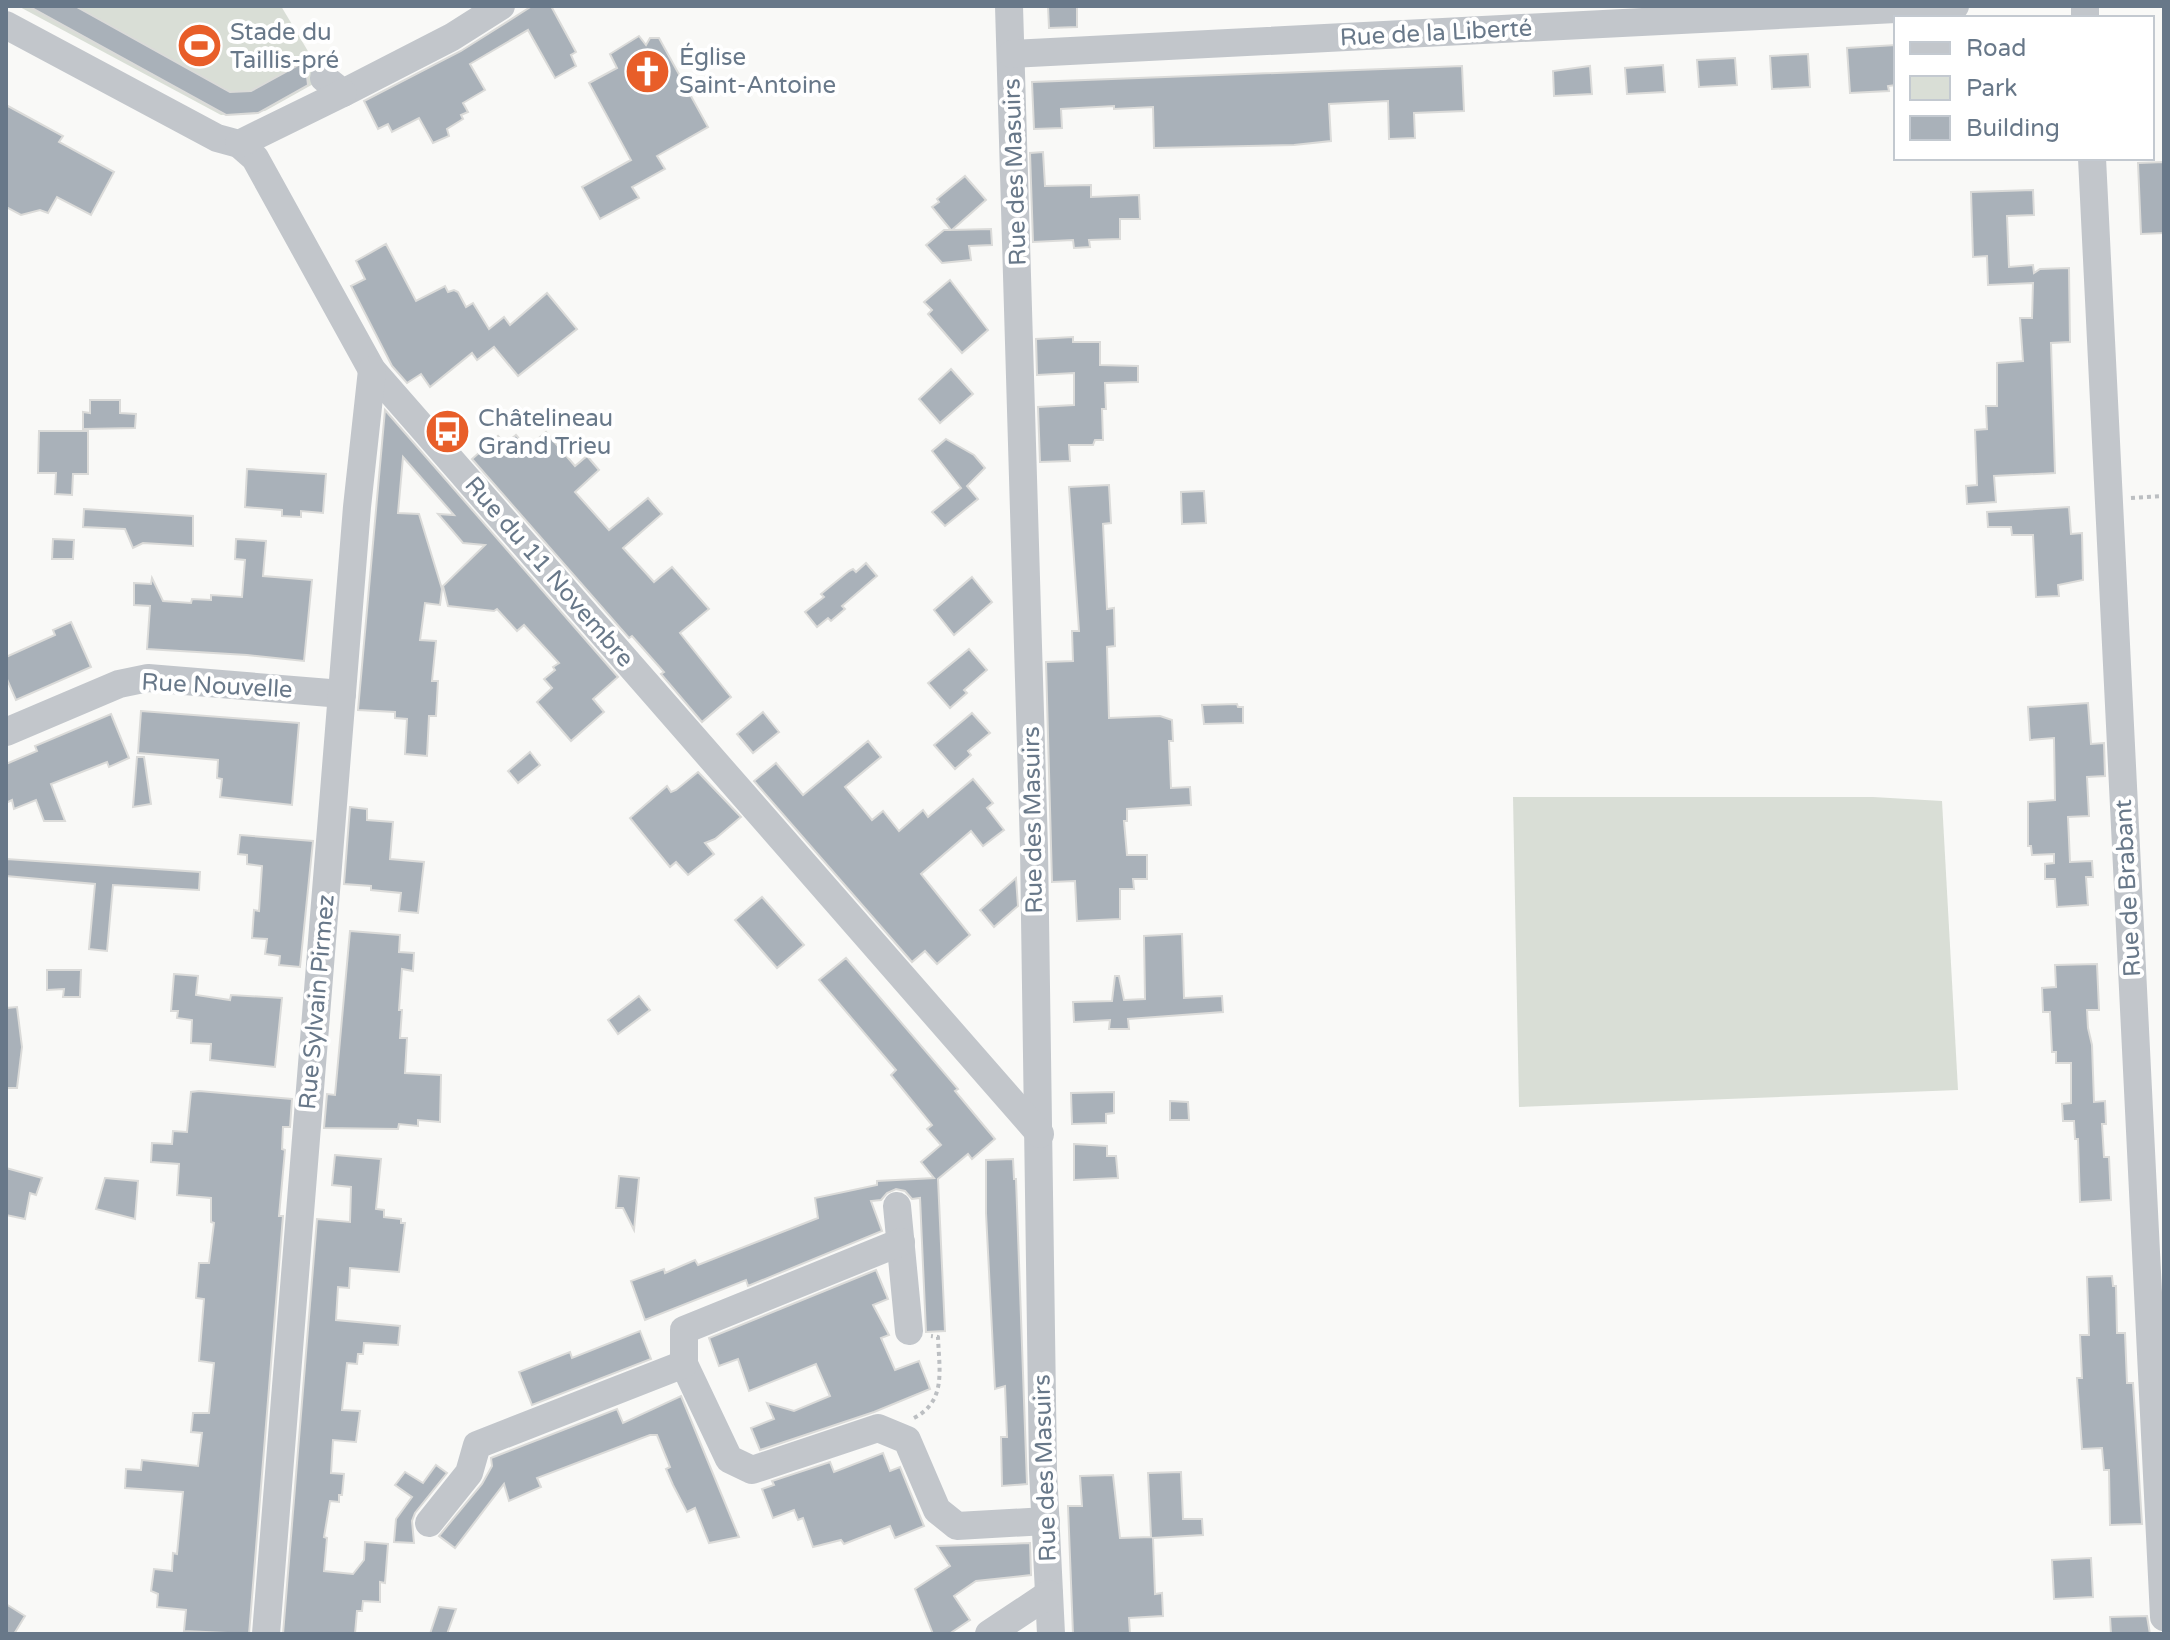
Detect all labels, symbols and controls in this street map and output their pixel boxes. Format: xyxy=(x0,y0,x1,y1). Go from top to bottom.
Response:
street label: Rue de la Liberté xyxy=(1339,13,1533,53)
legend xyxy=(1894,16,2154,160)
place label: Stade du Taillis-pré xyxy=(230,18,339,75)
sports icon: Stade du Taillis-pré xyxy=(175,22,223,70)
text: Road xyxy=(1966,34,2026,63)
place label: Église Saint-Antoine xyxy=(679,42,836,100)
church icon: Église Saint-Antoine xyxy=(624,47,672,95)
text: Park xyxy=(1966,74,2017,103)
street label: Rue des Masuirs xyxy=(997,78,1033,266)
text: Building xyxy=(1966,114,2060,143)
place label: Châtelineau Grand Trieu xyxy=(478,404,613,461)
bus stop icon: Châtelineau Grand Trieu xyxy=(423,408,471,456)
street label: Rue du 11 Novembre xyxy=(458,471,640,673)
street label: Rue Nouvelle xyxy=(141,668,293,704)
street label: Rue des Masuirs xyxy=(1017,726,1049,914)
street label: Rue de Brabant xyxy=(2109,798,2147,978)
street label: Rue Sylvain Pirmez xyxy=(293,893,341,1111)
street label: Rue des Masuirs xyxy=(1027,1374,1063,1562)

